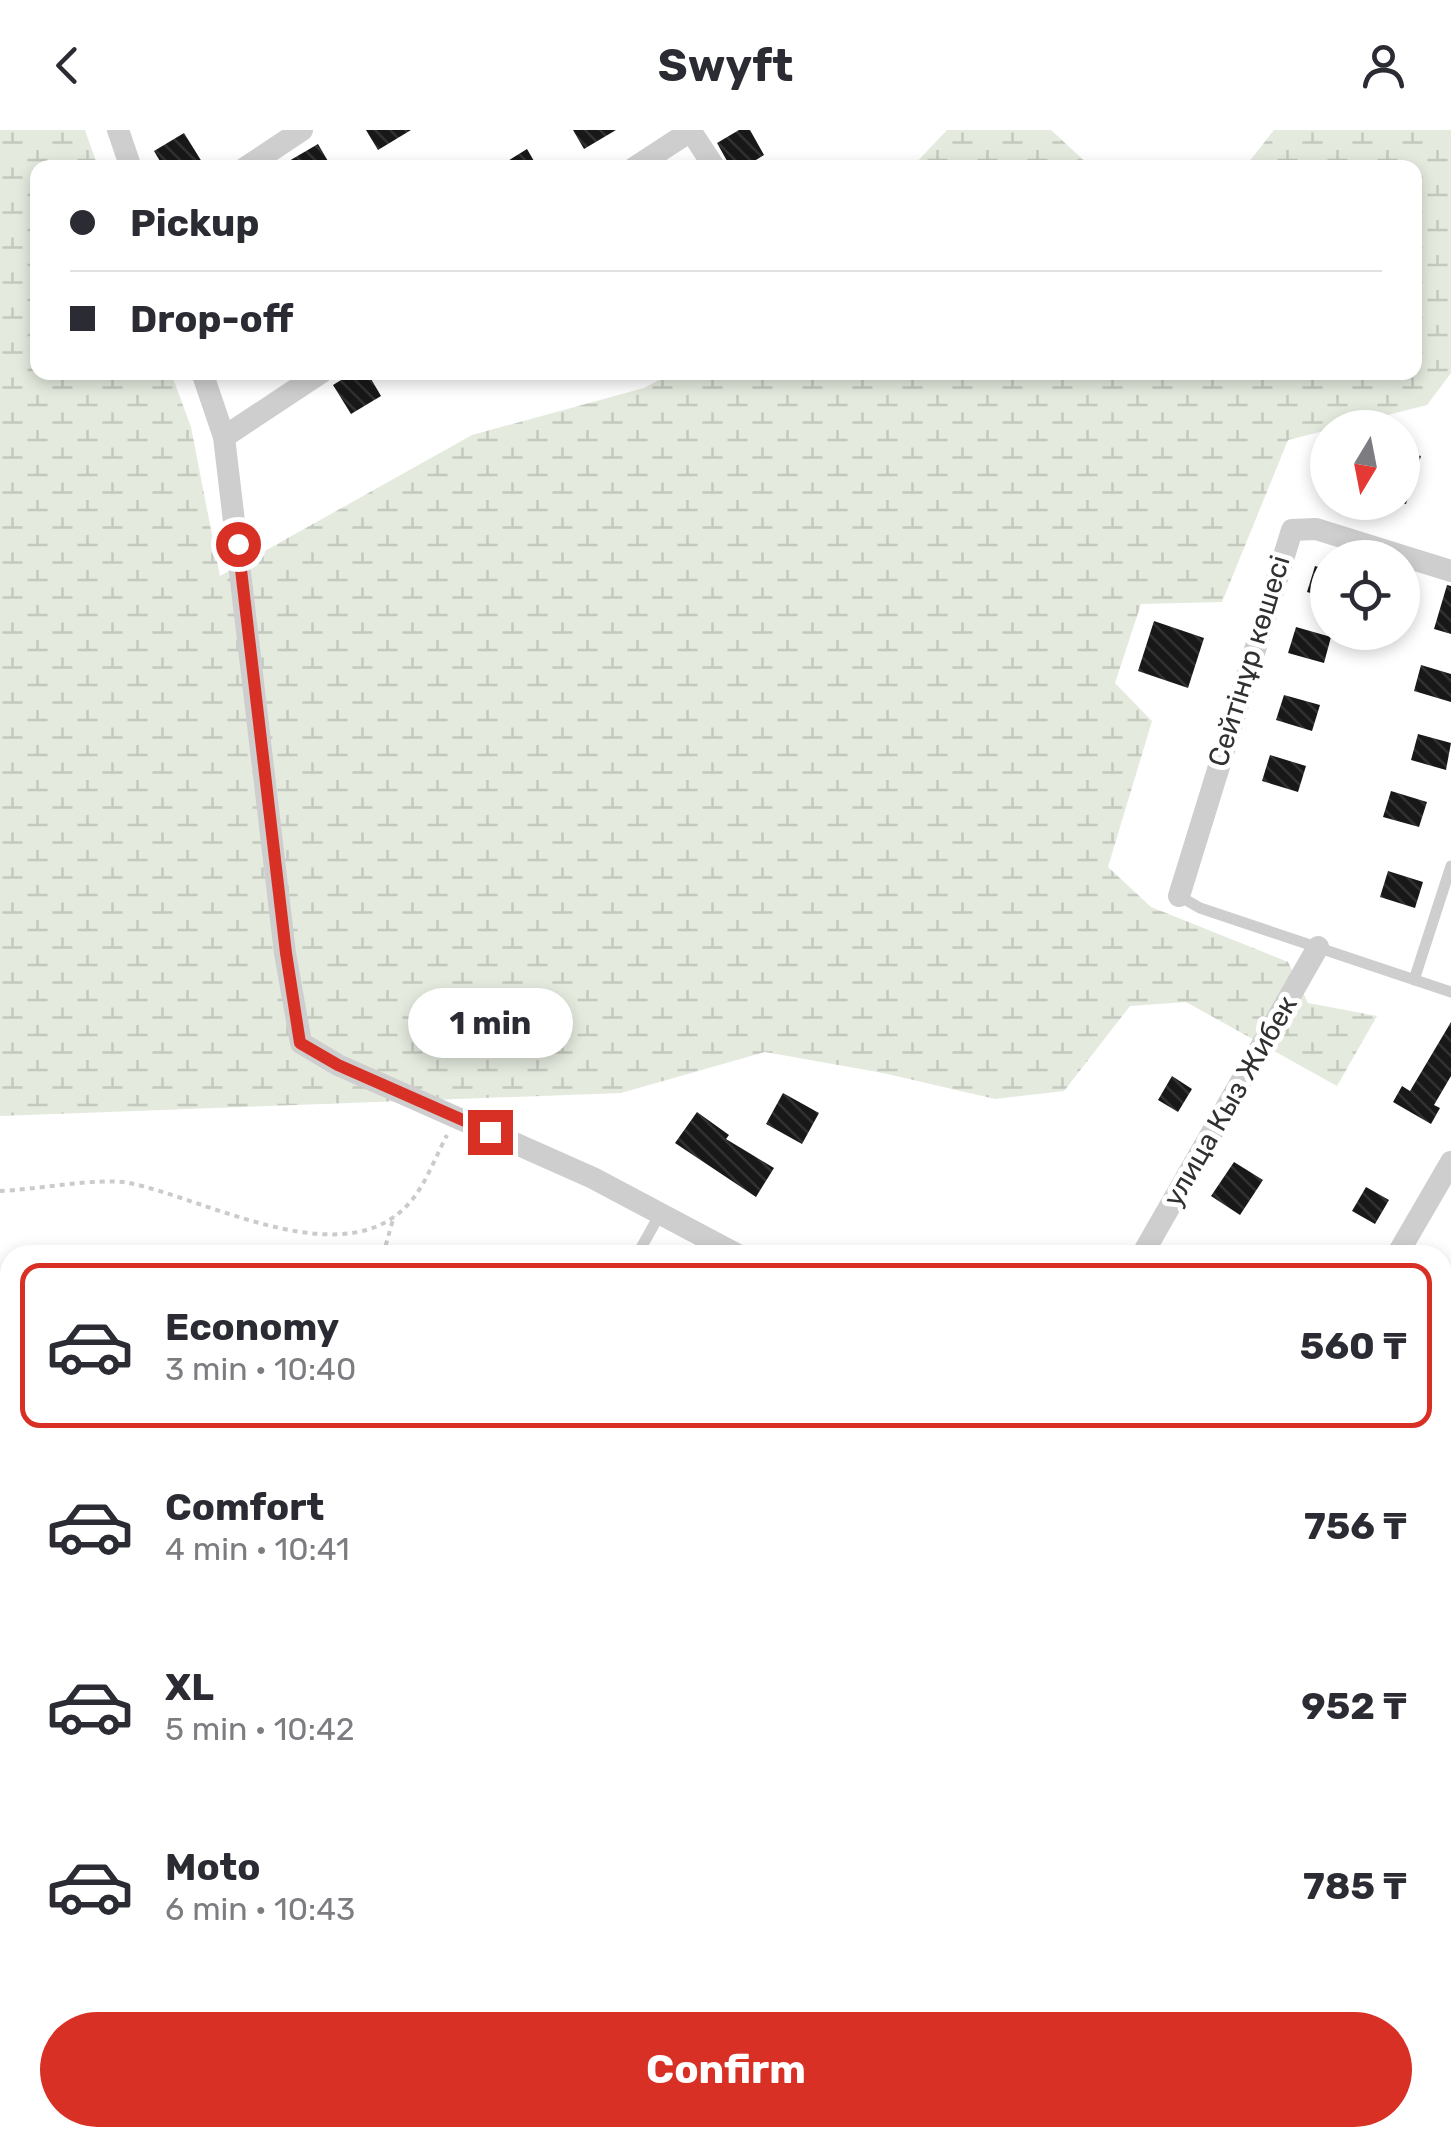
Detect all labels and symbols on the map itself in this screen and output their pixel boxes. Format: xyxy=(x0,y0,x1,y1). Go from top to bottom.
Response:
north arrow xyxy=(1310,410,1420,520)
route start xyxy=(216,522,261,567)
street label: Сейтінұр көшесі xyxy=(1201,551,1297,771)
callout: 1 min xyxy=(408,987,572,1057)
street label: улица Кыз Жибек xyxy=(1156,990,1304,1212)
route end xyxy=(468,1110,513,1155)

